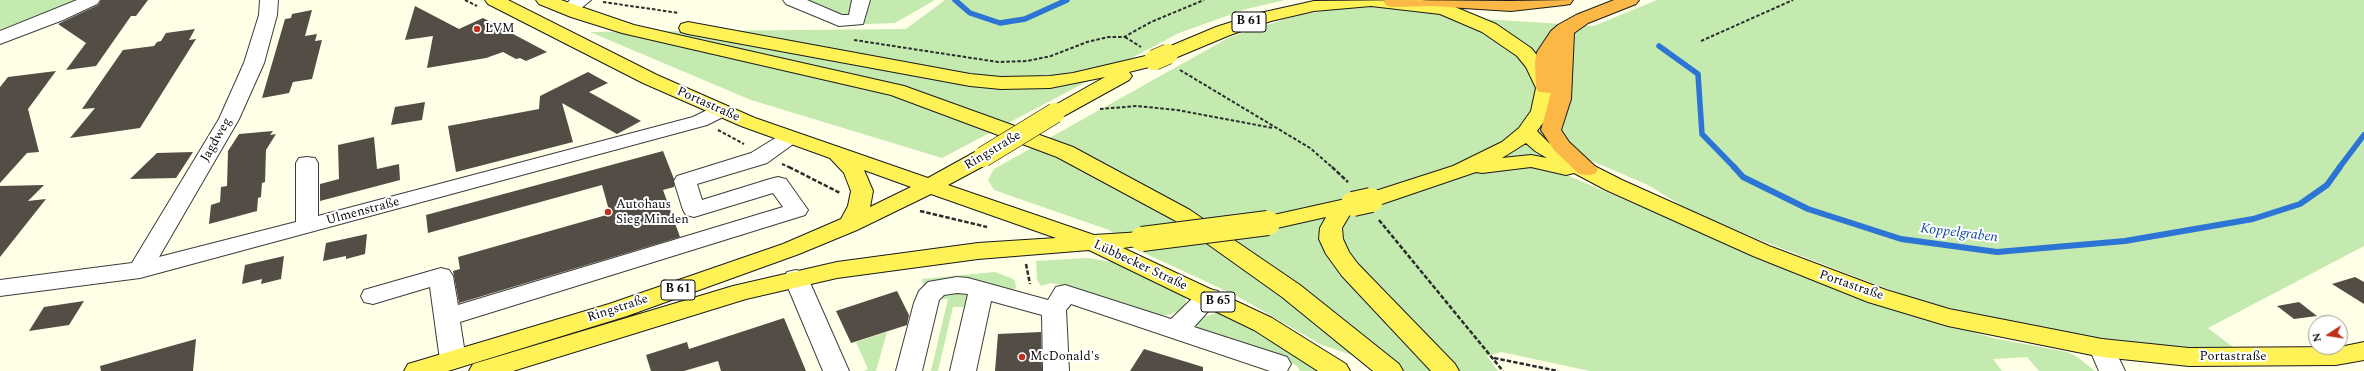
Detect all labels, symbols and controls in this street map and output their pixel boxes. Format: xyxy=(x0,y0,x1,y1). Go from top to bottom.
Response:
road number: B 61 xyxy=(1232,12,1266,32)
place label: LVM xyxy=(485,21,515,37)
marker: LVM xyxy=(472,24,482,34)
street label: Portastraße xyxy=(674,84,742,126)
street label: Jagdweg xyxy=(198,115,236,165)
street label: Ringstraße xyxy=(962,128,1024,174)
street label: Ulmenstraße xyxy=(325,195,401,229)
place label: Autohaus Sieg Minden xyxy=(616,197,689,228)
marker: Autohaus Sieg Minden xyxy=(603,207,613,217)
water label: Koppelgraben xyxy=(1919,221,1999,247)
street label: Lübbecker Straße xyxy=(1091,237,1189,295)
street label: Portastraße xyxy=(1817,268,1885,304)
road number: B 61 xyxy=(661,280,695,300)
street label: Ringstraße xyxy=(586,292,650,326)
road number: B 65 xyxy=(1201,292,1235,312)
north arrow xyxy=(2308,315,2348,355)
text: N xyxy=(2308,331,2326,344)
place label: McDonald's xyxy=(1030,349,1100,365)
street label: Portastraße xyxy=(2199,349,2267,365)
marker: McDonald's xyxy=(1017,352,1027,362)

